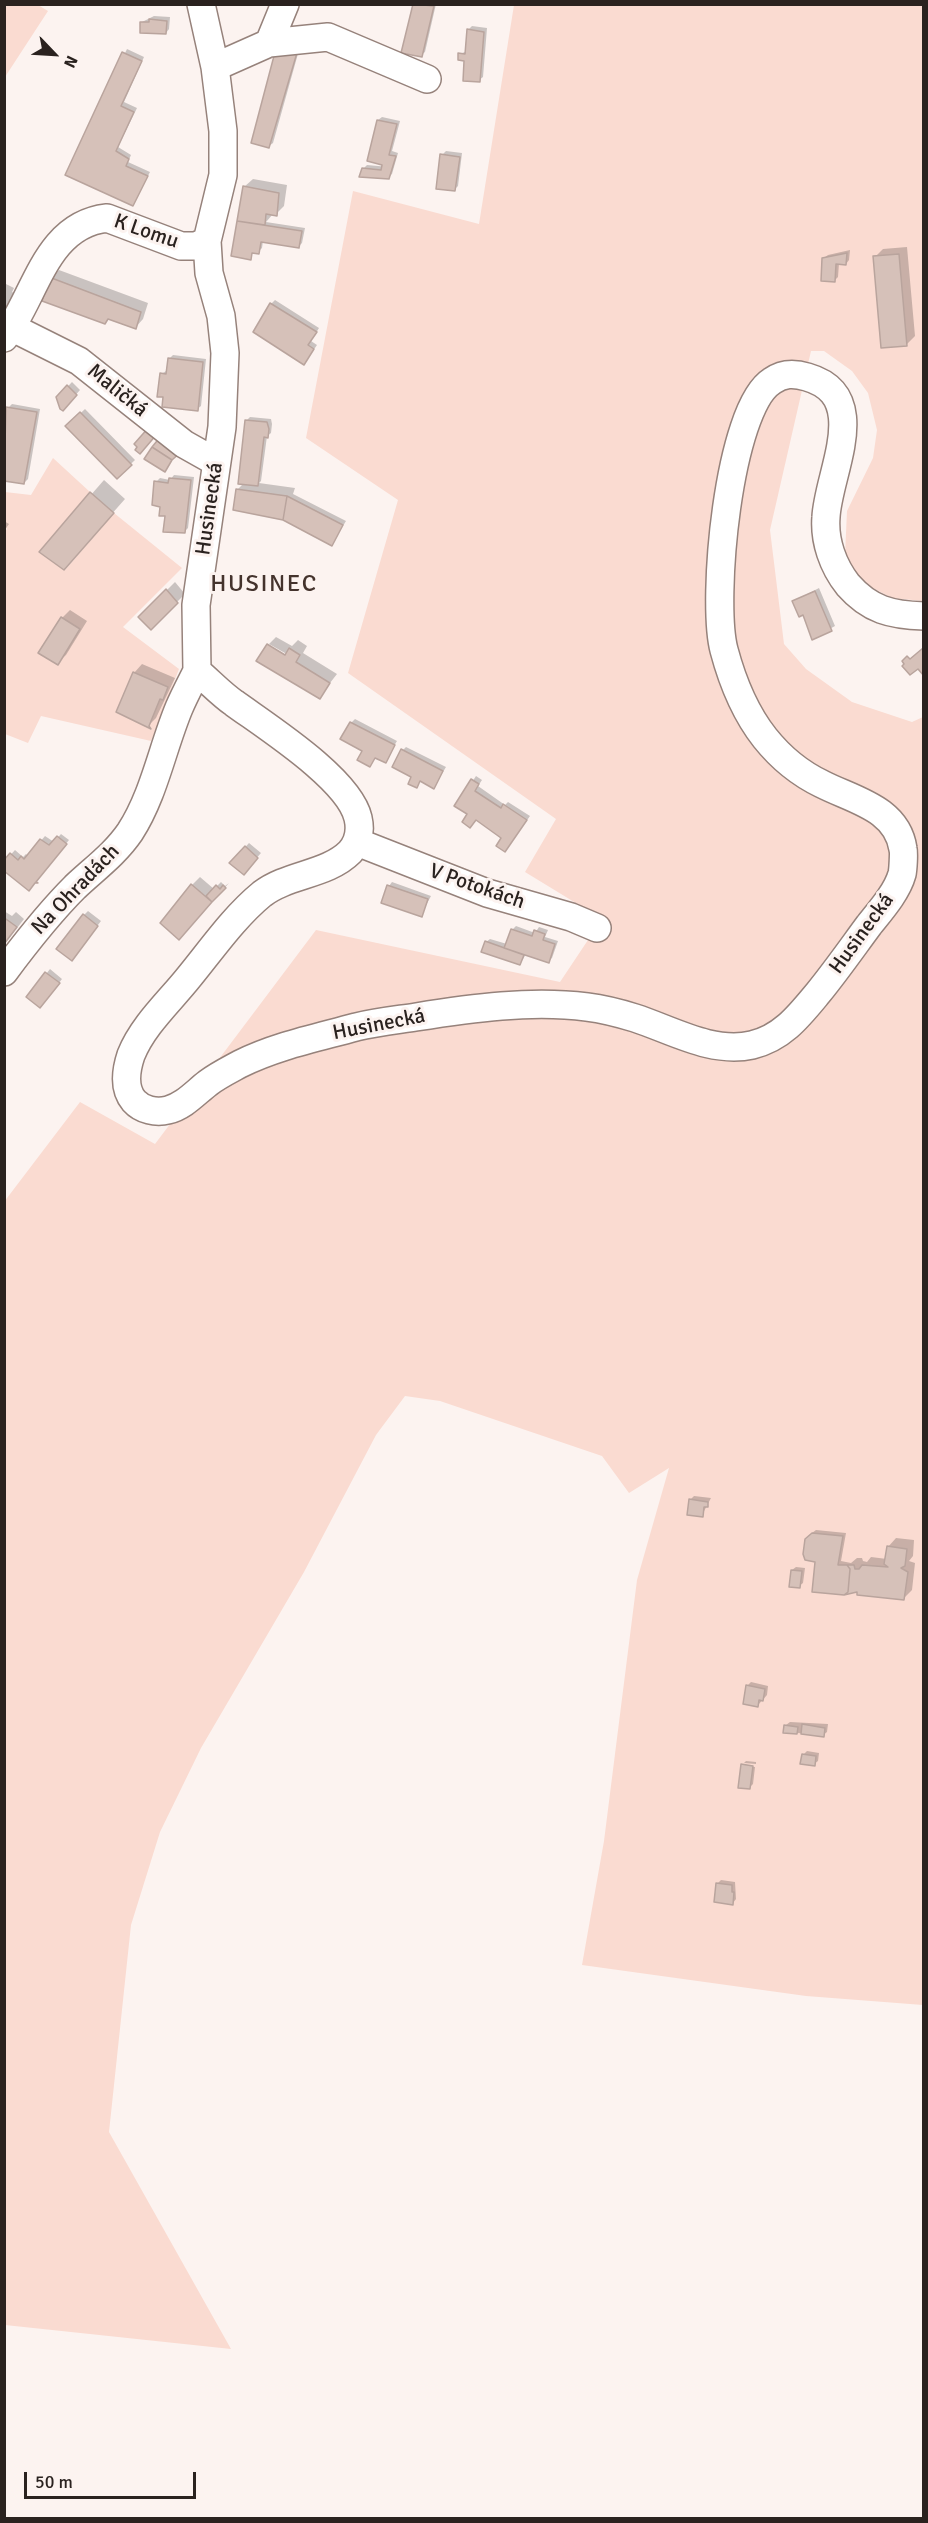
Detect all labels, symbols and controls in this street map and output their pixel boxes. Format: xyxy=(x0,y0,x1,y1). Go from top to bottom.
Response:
north arrow xyxy=(24,24,84,84)
text: N xyxy=(59,52,82,71)
street label: K Lomu xyxy=(110,209,182,255)
street label: Maličká xyxy=(82,359,152,423)
street label: Husinecká xyxy=(191,461,229,557)
district label: HUSINEC xyxy=(210,571,318,599)
street label: Na Ohradách xyxy=(27,840,125,940)
street label: V Potokách xyxy=(426,859,528,915)
street label: Husinecká xyxy=(824,889,900,979)
street label: Husinecká xyxy=(331,1004,427,1046)
scale bar xyxy=(27,2460,200,2498)
text: 50 m xyxy=(35,2471,73,2493)

